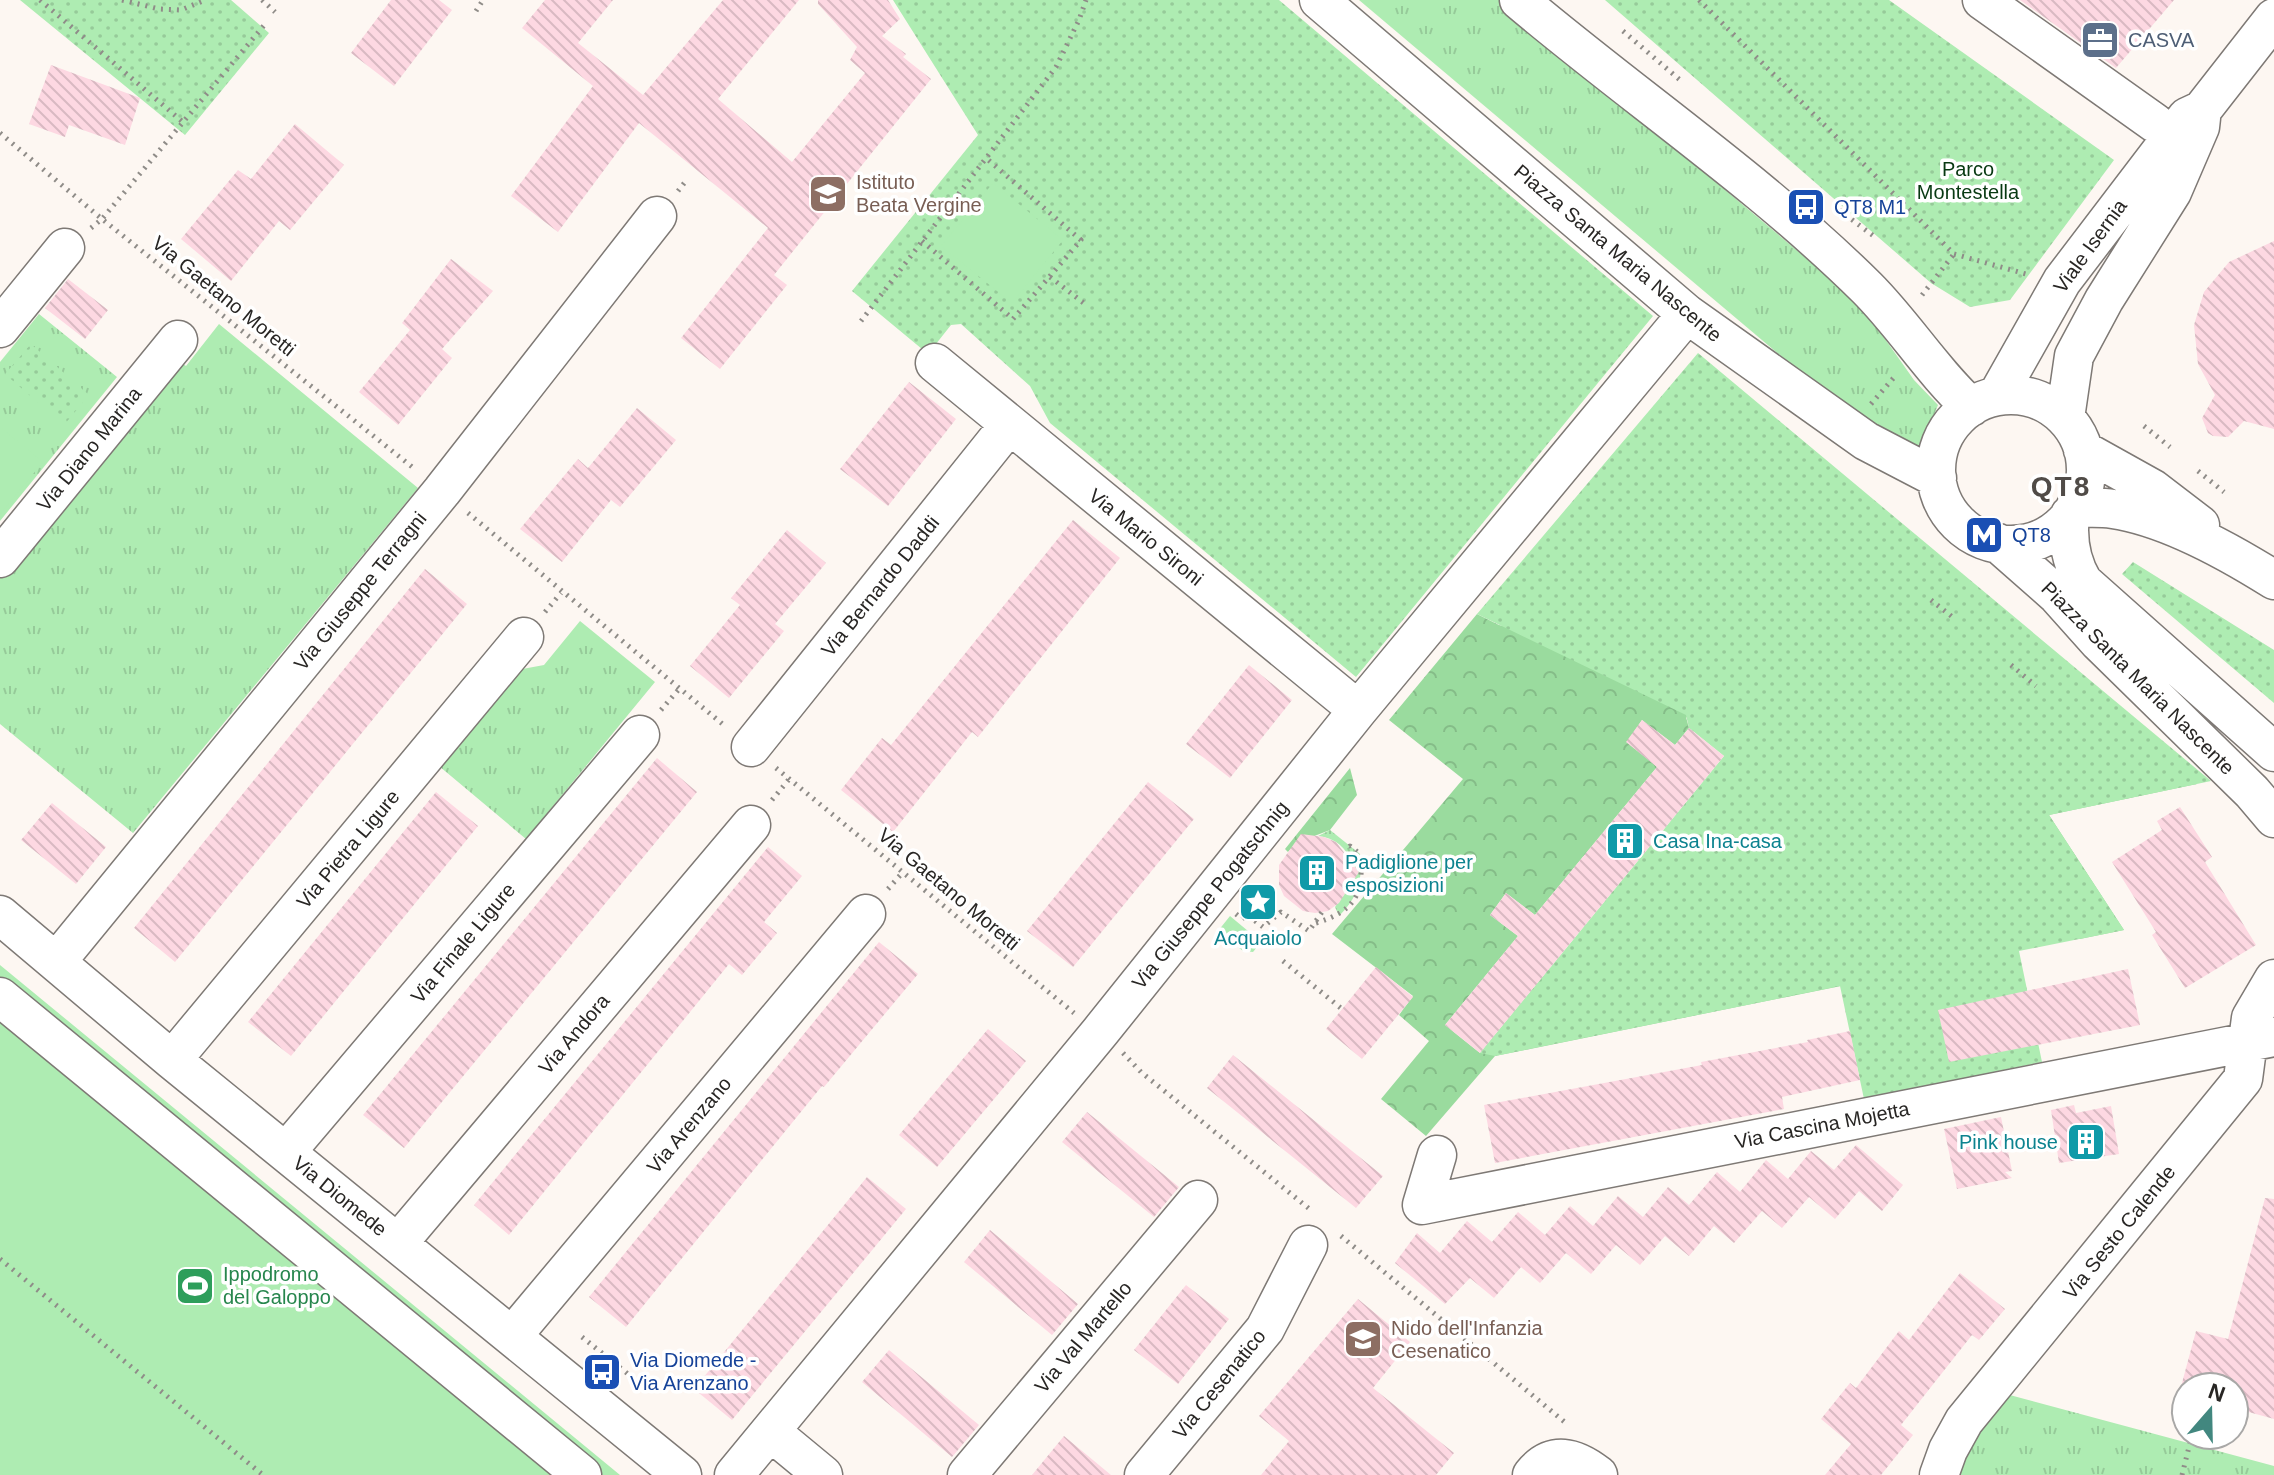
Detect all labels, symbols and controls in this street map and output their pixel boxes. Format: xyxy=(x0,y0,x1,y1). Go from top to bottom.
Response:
office icon: CASVA xyxy=(2079,19,2121,61)
place label: CASVA xyxy=(2128,29,2195,51)
park label: Parco Montestella xyxy=(1917,158,2020,203)
street label: Piazza Santa Maria Nascente xyxy=(1510,160,1726,346)
place label: Istituto Beata Vergine xyxy=(856,171,982,216)
school or university icon: Istituto Beata Vergine xyxy=(807,173,849,215)
bus stop icon: QT8 M1 xyxy=(1785,186,1827,228)
street label: Viale Isernia xyxy=(2049,194,2132,297)
place label: QT8 M1 xyxy=(1834,196,1906,218)
street label: Via Gaetano Moretti xyxy=(148,232,300,360)
street label: Via Diano Marina xyxy=(32,382,146,515)
district label: QT8 xyxy=(2031,471,2091,502)
street label: Via Mario Sironi xyxy=(1084,484,1208,590)
street label: Via Giuseppe Terragni xyxy=(289,507,431,675)
street label: Via Bernardo Daddi xyxy=(817,511,943,661)
metro station icon: QT8 xyxy=(1963,514,2005,556)
place label: QT8 xyxy=(2012,524,2051,546)
street label: Piazza Santa Maria Nascente xyxy=(2037,577,2239,779)
street label: Via Pietra Ligure xyxy=(292,785,404,913)
street label: Via Giuseppe Pogatschnig xyxy=(1127,797,1293,993)
building icon: Casa Ina-casa xyxy=(1604,820,1646,862)
street label: Via Gaetano Moretti xyxy=(874,824,1024,954)
place label: Casa Ina-casa xyxy=(1653,830,1783,852)
place label: Padiglione per esposizioni xyxy=(1345,851,1473,896)
building icon: Padiglione per esposizioni xyxy=(1296,852,1338,894)
street label: Via Finale Ligure xyxy=(406,879,520,1007)
place icon: Acquaiolo xyxy=(1237,881,1279,923)
place label: Acquaiolo xyxy=(1214,927,1302,949)
street label: Via Andora xyxy=(534,989,614,1078)
street label: Via Arenzano xyxy=(642,1072,736,1178)
street label: Via Cascina Mojetta xyxy=(1733,1097,1912,1153)
building icon: Pink house xyxy=(2065,1121,2107,1163)
place label: Pink house xyxy=(1959,1131,2058,1153)
street label: Via Diomede xyxy=(289,1152,391,1240)
street label: Via Sesto Calende xyxy=(2058,1161,2180,1303)
place label: Ippodromo del Galoppo xyxy=(223,1263,331,1308)
sports icon: Ippodromo del Galoppo xyxy=(174,1265,216,1307)
street label: Via Val Martello xyxy=(1030,1277,1136,1397)
place label: Nido dell'Infanzia Cesenatico xyxy=(1391,1317,1544,1362)
school or university icon: Nido dell'Infanzia Cesenatico xyxy=(1342,1318,1384,1360)
street label: Via Cesenatico xyxy=(1168,1325,1270,1443)
place label: Via Diomede - Via Arenzano xyxy=(630,1349,756,1394)
bus stop icon: Via Diomede - Via Arenzano xyxy=(581,1351,623,1393)
north arrow xyxy=(2170,1371,2250,1451)
text: N xyxy=(2205,1378,2228,1407)

